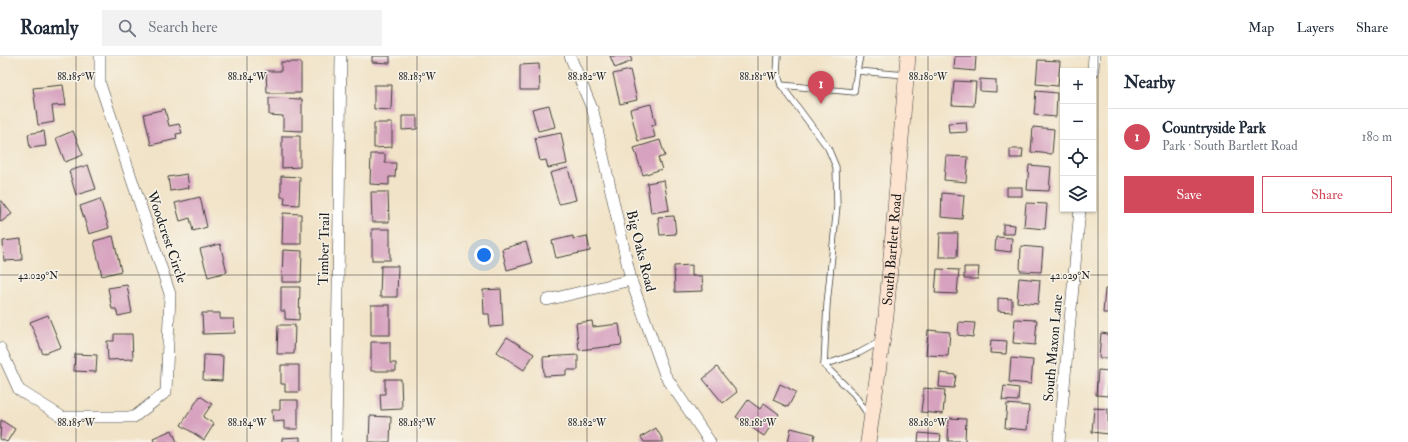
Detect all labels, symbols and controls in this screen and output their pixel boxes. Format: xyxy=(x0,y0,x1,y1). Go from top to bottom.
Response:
search box xyxy=(102,10,382,46)
text: Roamly xyxy=(20,16,78,40)
icon: search xyxy=(116,17,138,39)
text: Search here xyxy=(148,18,218,37)
text: Map xyxy=(1248,19,1274,36)
text: Layers xyxy=(1296,19,1334,36)
text: Share xyxy=(1356,19,1388,36)
map controls xyxy=(1060,68,1096,212)
button: + xyxy=(1060,68,1096,104)
text: 88.185°W xyxy=(57,71,96,83)
text: 88.184°W xyxy=(228,71,267,83)
text: 88.183°W xyxy=(398,71,436,83)
text: 88.182°W xyxy=(568,71,607,83)
text: 88.181°W xyxy=(740,71,777,83)
pin: 1 xyxy=(808,71,834,104)
text: 88.180°W xyxy=(909,71,948,83)
text: Nearby xyxy=(1124,72,1175,93)
button: − xyxy=(1060,104,1096,140)
text: Countryside Park xyxy=(1162,119,1266,138)
text: 1 xyxy=(1135,129,1139,145)
text: 180 m xyxy=(1362,129,1392,145)
text: Park · South Bartlett Road xyxy=(1162,138,1298,154)
button: locate xyxy=(1060,140,1096,176)
button: layers xyxy=(1060,176,1096,212)
button: Save xyxy=(1124,176,1254,213)
button: Share xyxy=(1262,176,1392,213)
street label: Woodcrest Circle xyxy=(143,188,191,285)
street label: South Bartlett Road xyxy=(878,193,905,306)
street label: Big Oaks Road xyxy=(623,208,659,294)
street label: Timber Trail xyxy=(315,212,333,286)
your location xyxy=(474,245,494,265)
text: 42.029°N xyxy=(18,270,58,282)
text: 42.029°N xyxy=(1050,270,1090,282)
street label: South Maxon Lane xyxy=(1040,293,1066,402)
text: 88.185°W xyxy=(57,417,96,429)
text: 88.184°W xyxy=(228,417,267,429)
text: 88.183°W xyxy=(398,417,436,429)
text: 88.182°W xyxy=(568,417,607,429)
text: 88.181°W xyxy=(740,417,777,429)
text: 88.180°W xyxy=(909,417,948,429)

